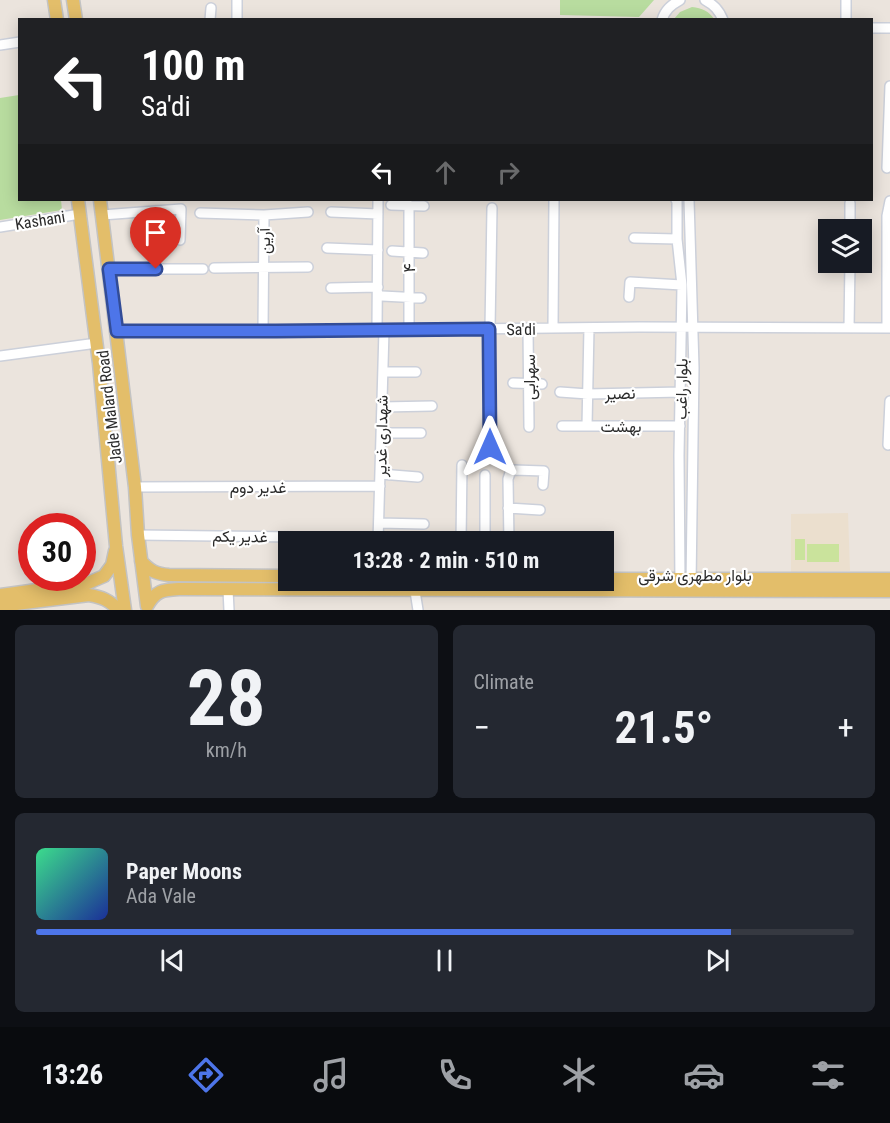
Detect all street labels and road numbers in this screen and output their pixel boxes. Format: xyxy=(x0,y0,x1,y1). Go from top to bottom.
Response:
street label: Kashani xyxy=(14,207,67,234)
street label: آرین xyxy=(255,226,275,254)
street label: ۴ xyxy=(400,263,419,273)
street label: Sa'di xyxy=(506,320,536,339)
street label: Jade Malard Road xyxy=(93,349,126,465)
street label: سهرابی xyxy=(520,354,540,400)
street label: بلوار راغب xyxy=(671,358,693,420)
street label: نصیر xyxy=(603,384,636,404)
street label: شهداری غدیر xyxy=(371,395,393,478)
street label: بهشت xyxy=(600,417,642,437)
street label: غدیر دوم xyxy=(230,478,286,498)
street label: غدیر یکم xyxy=(212,527,268,547)
street label: بلوار مطهری شرقی xyxy=(638,566,752,586)

